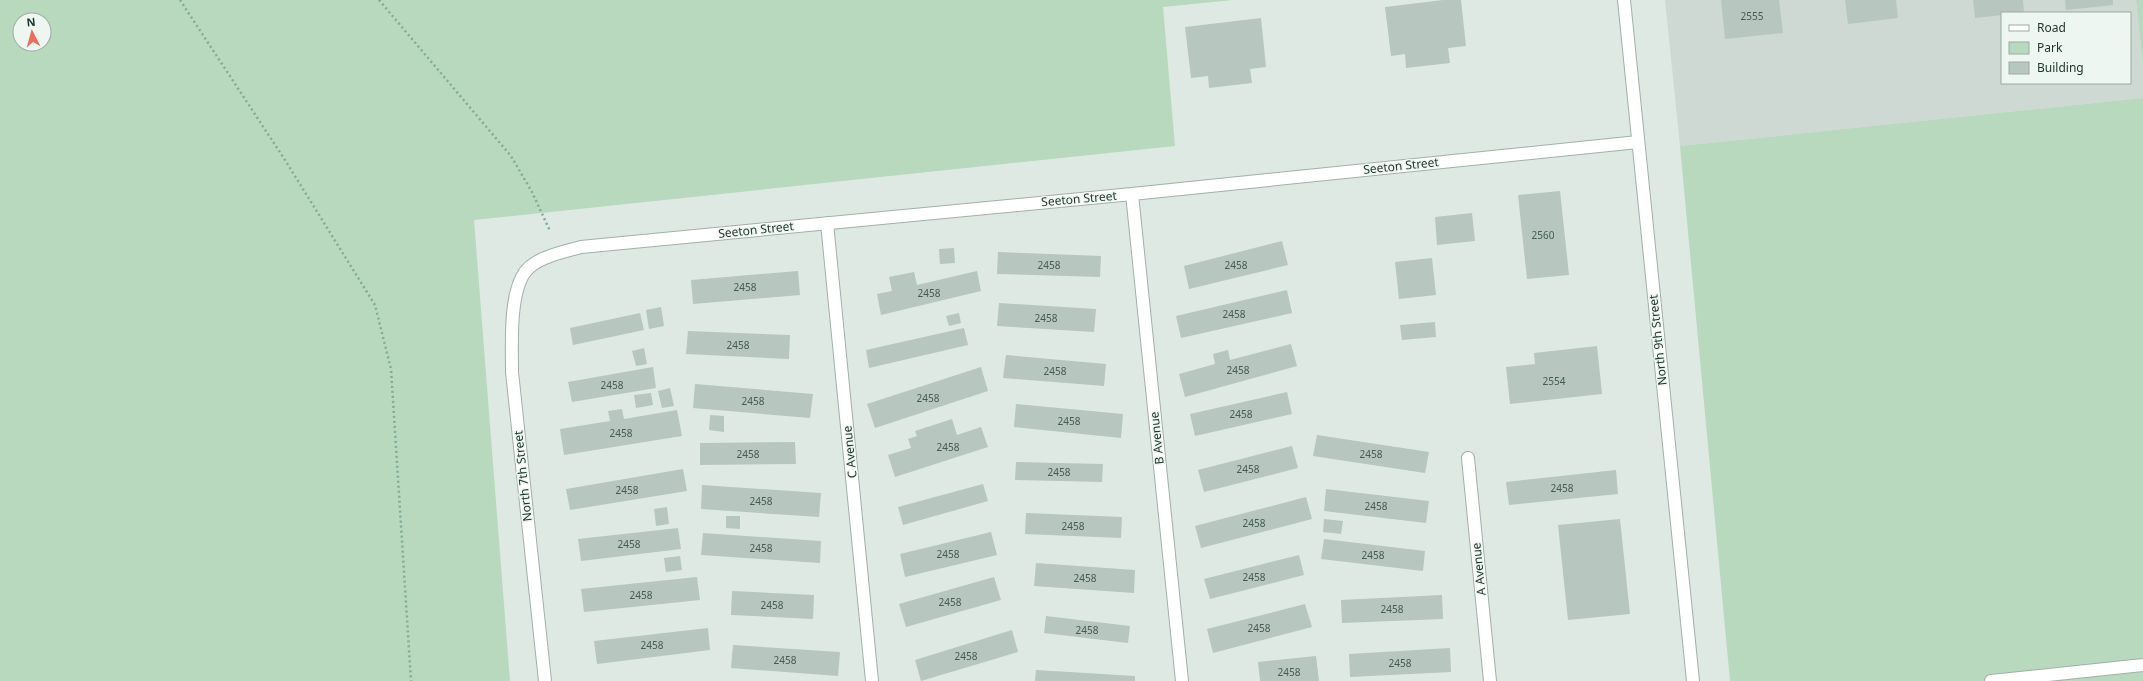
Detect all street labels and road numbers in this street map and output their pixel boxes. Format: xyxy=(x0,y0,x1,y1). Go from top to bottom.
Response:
street label: Seeton Street xyxy=(1362,153,1440,178)
street label: Seeton Street xyxy=(1040,187,1118,210)
street label: Seeton Street xyxy=(717,217,795,242)
street label: North 9th Street xyxy=(1644,293,1671,386)
street label: B Avenue xyxy=(1145,411,1168,465)
street label: C Avenue xyxy=(838,425,861,479)
street label: North 7th Street xyxy=(509,429,536,522)
street label: A Avenue xyxy=(1467,542,1490,596)

